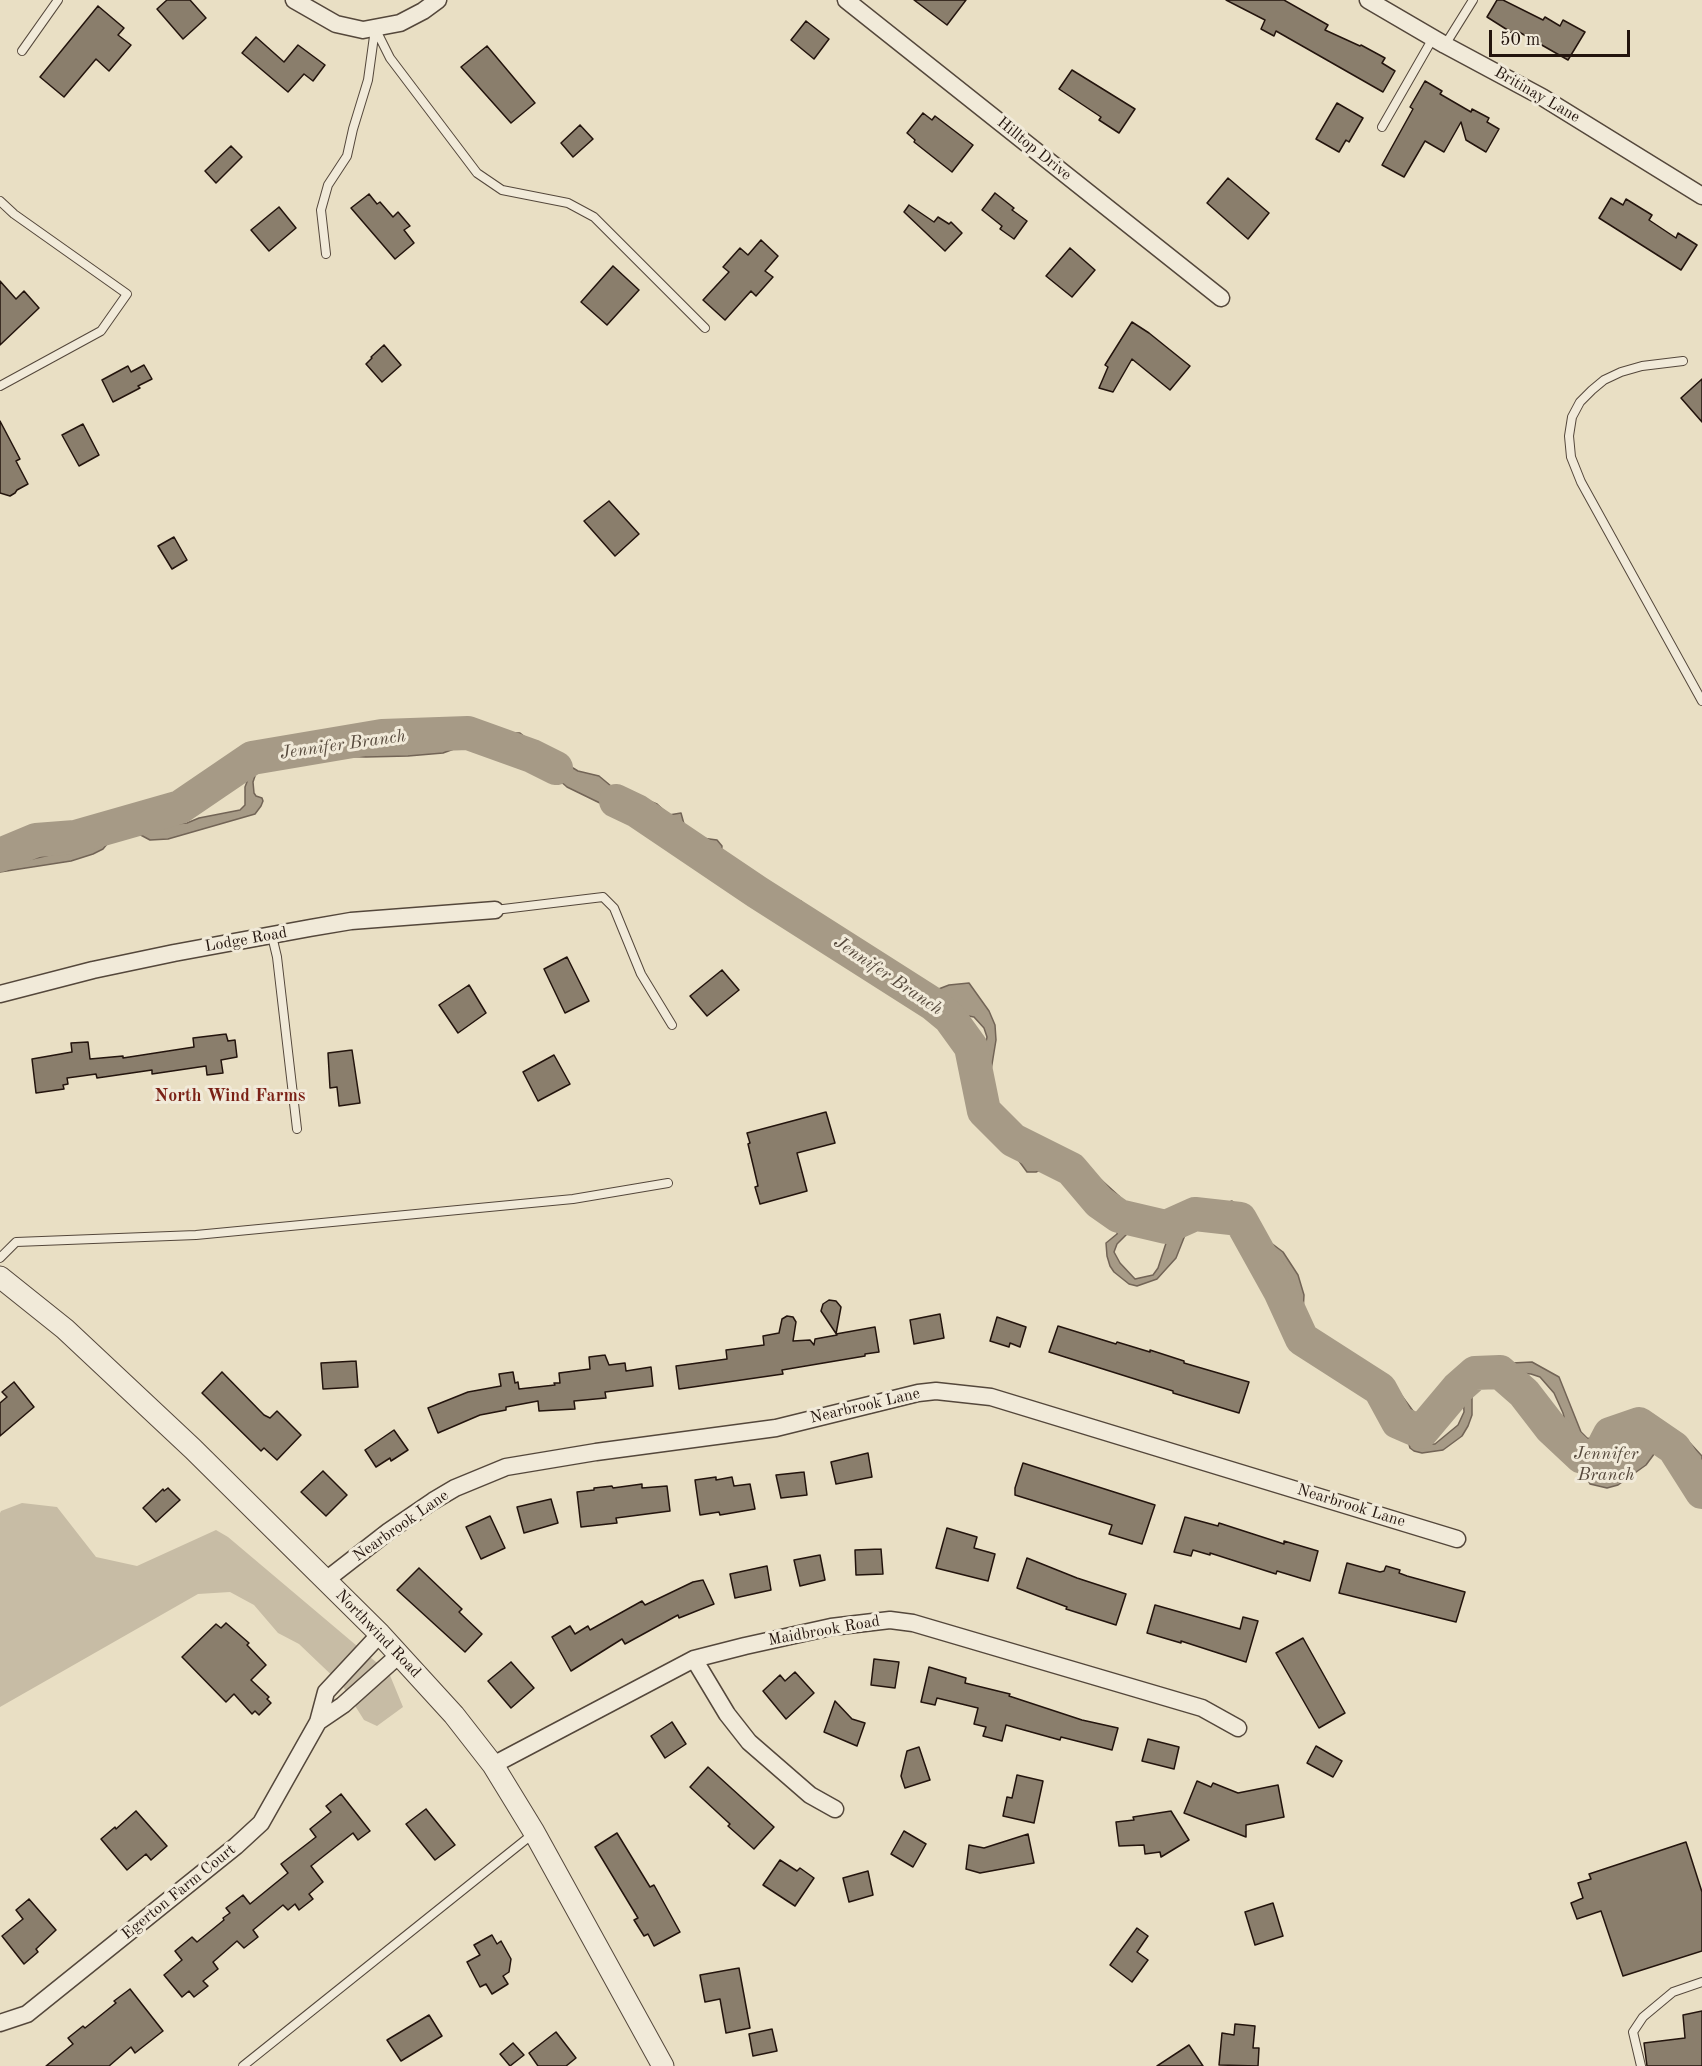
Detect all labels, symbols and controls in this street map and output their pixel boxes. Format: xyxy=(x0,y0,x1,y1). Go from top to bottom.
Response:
scale bar xyxy=(1492,18,1633,56)
text: 50 m xyxy=(1500,31,1540,49)
street label: Britinay Lane xyxy=(1491,63,1583,127)
street label: Hilltop Drive xyxy=(993,113,1075,185)
water label: Jennifer Branch xyxy=(279,725,407,765)
street label: Lodge Road xyxy=(203,923,289,957)
water label: Jennifer Branch xyxy=(829,932,947,1020)
district label: North Wind Farms xyxy=(154,1085,306,1107)
street label: Nearbrook Lane xyxy=(808,1384,922,1428)
water label: Jennifer Branch xyxy=(1574,1443,1638,1486)
street label: Nearbrook Lane xyxy=(1295,1480,1407,1532)
street label: Nearbrook Lane xyxy=(350,1486,452,1566)
street label: Northwind Road xyxy=(331,1586,425,1682)
street label: Maidbrook Road xyxy=(767,1612,881,1650)
street label: Egerton Farm Court xyxy=(118,1840,240,1944)

